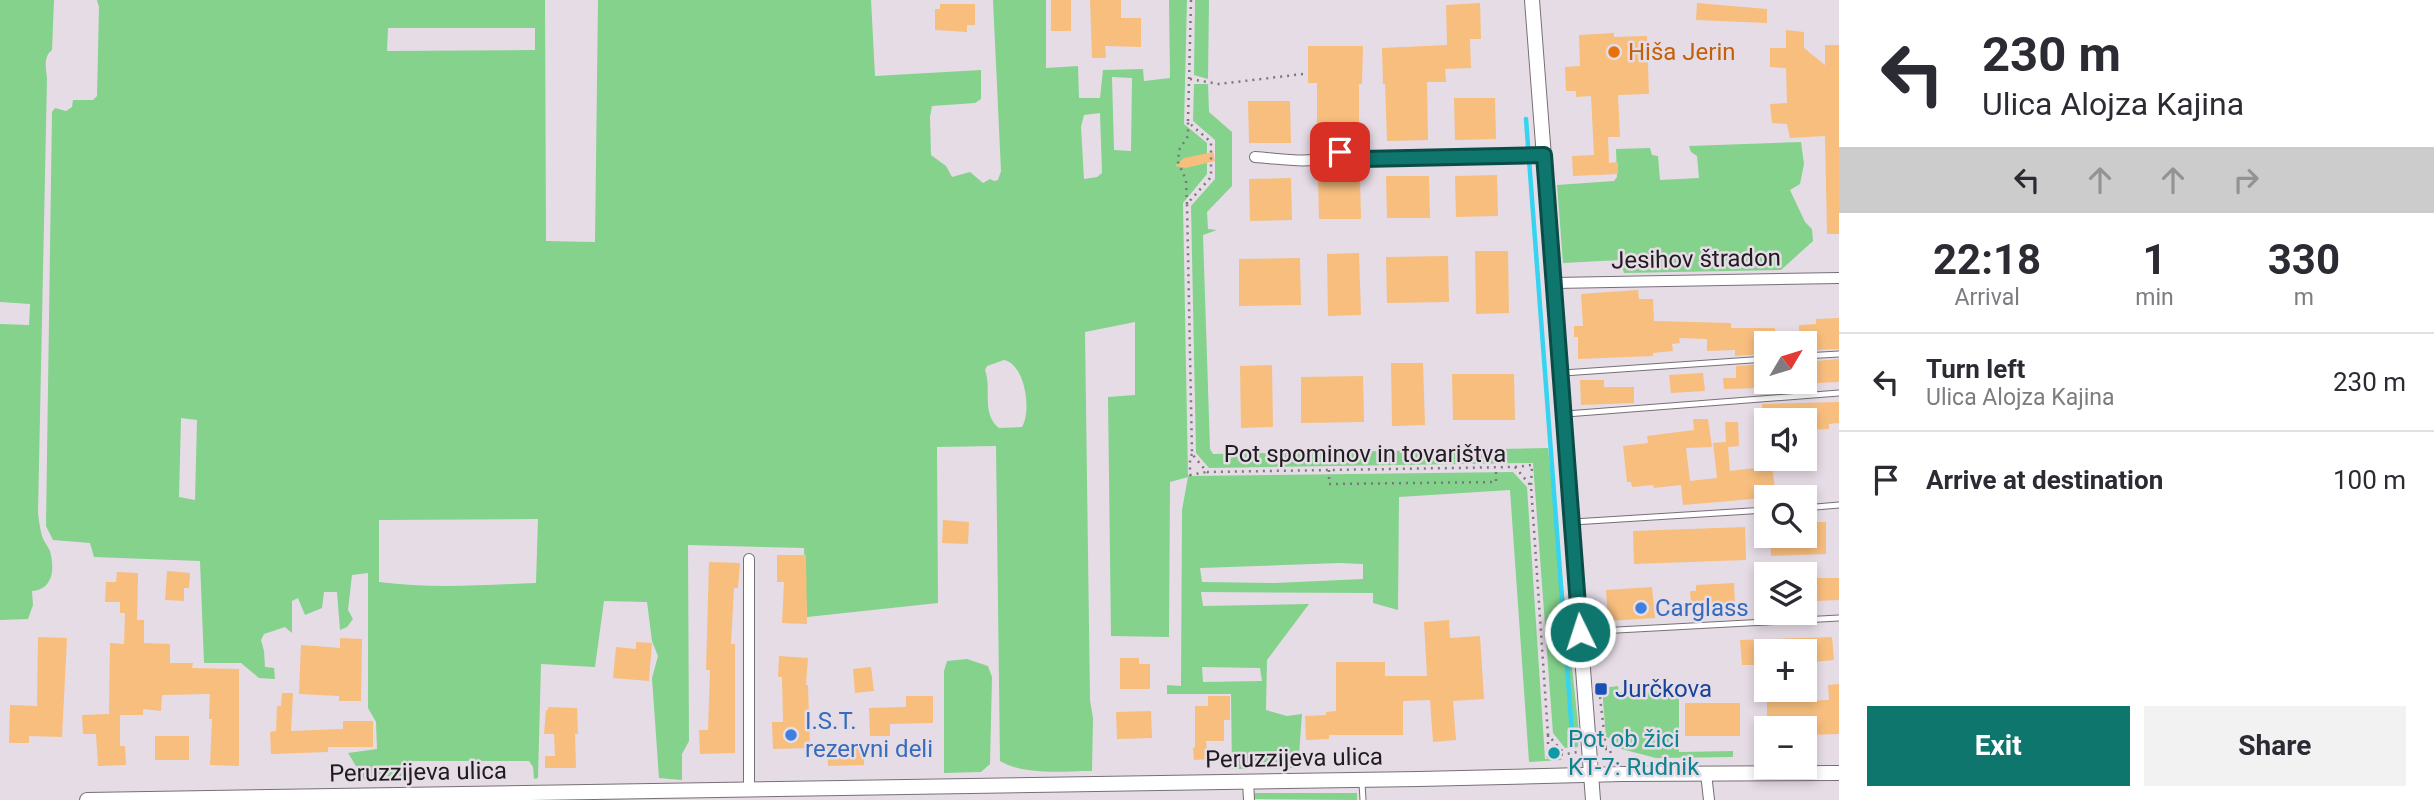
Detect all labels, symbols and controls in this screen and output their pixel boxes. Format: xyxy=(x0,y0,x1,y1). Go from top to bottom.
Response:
text: 230 m xyxy=(1982,26,2121,83)
icon: left xyxy=(1867,28,1958,119)
place label: Hiša Jerin xyxy=(1628,38,1736,66)
marker: Hiša Jerin xyxy=(1606,44,1622,60)
text: Ulica Alojza Kajina xyxy=(1982,85,2244,123)
pin xyxy=(1310,122,1370,182)
icon: arrive xyxy=(1321,133,1359,171)
icon: left xyxy=(2008,161,2046,199)
icon: ahead xyxy=(2081,161,2119,199)
icon: ahead xyxy=(2154,161,2192,199)
icon: right xyxy=(2227,161,2265,199)
text: 22:18 xyxy=(1933,235,2041,284)
text: 1 xyxy=(2142,235,2167,284)
text: 330 xyxy=(2268,235,2340,284)
street label: Jesihov štradon xyxy=(1611,244,1781,274)
text: Arrival xyxy=(1954,284,2020,311)
text: min xyxy=(2135,284,2174,311)
text: m xyxy=(2294,284,2314,311)
north arrow xyxy=(1754,331,1816,394)
map controls xyxy=(1754,331,1817,779)
text: Turn left xyxy=(1926,354,2025,384)
icon: left xyxy=(1867,363,1905,401)
text: 230 m xyxy=(2333,367,2406,397)
text: Ulica Alojza Kajina xyxy=(1926,384,2114,411)
button: sound xyxy=(1754,408,1817,471)
street label: Pot spominov in tovarištva xyxy=(1224,440,1506,468)
icon: arrive xyxy=(1867,461,1905,499)
text: Arrive at destination xyxy=(1926,465,2163,495)
text: 100 m xyxy=(2333,465,2406,495)
button: search xyxy=(1754,485,1817,548)
button: layers xyxy=(1754,562,1817,625)
place label: Carglass xyxy=(1655,594,1749,622)
position arrow xyxy=(1543,595,1617,669)
marker: Carglass xyxy=(1633,600,1649,616)
button: + xyxy=(1754,639,1817,702)
place label: Jurčkova xyxy=(1615,675,1712,703)
marker: Jurčkova xyxy=(1593,681,1609,697)
button: Exit xyxy=(1867,706,2130,786)
button: Share xyxy=(2144,706,2406,786)
place label: I.S.T. rezervni deli xyxy=(805,707,933,763)
button: − xyxy=(1754,716,1817,779)
place label: Pot ob žici KT-7: Rudnik xyxy=(1568,725,1700,781)
marker: I.S.T. rezervni deli xyxy=(783,727,799,743)
street label: Peruzzijeva ulica xyxy=(1205,742,1383,774)
marker: Pot ob žici KT-7: Rudnik xyxy=(1546,745,1562,761)
street label: Peruzzijeva ulica xyxy=(329,756,507,788)

